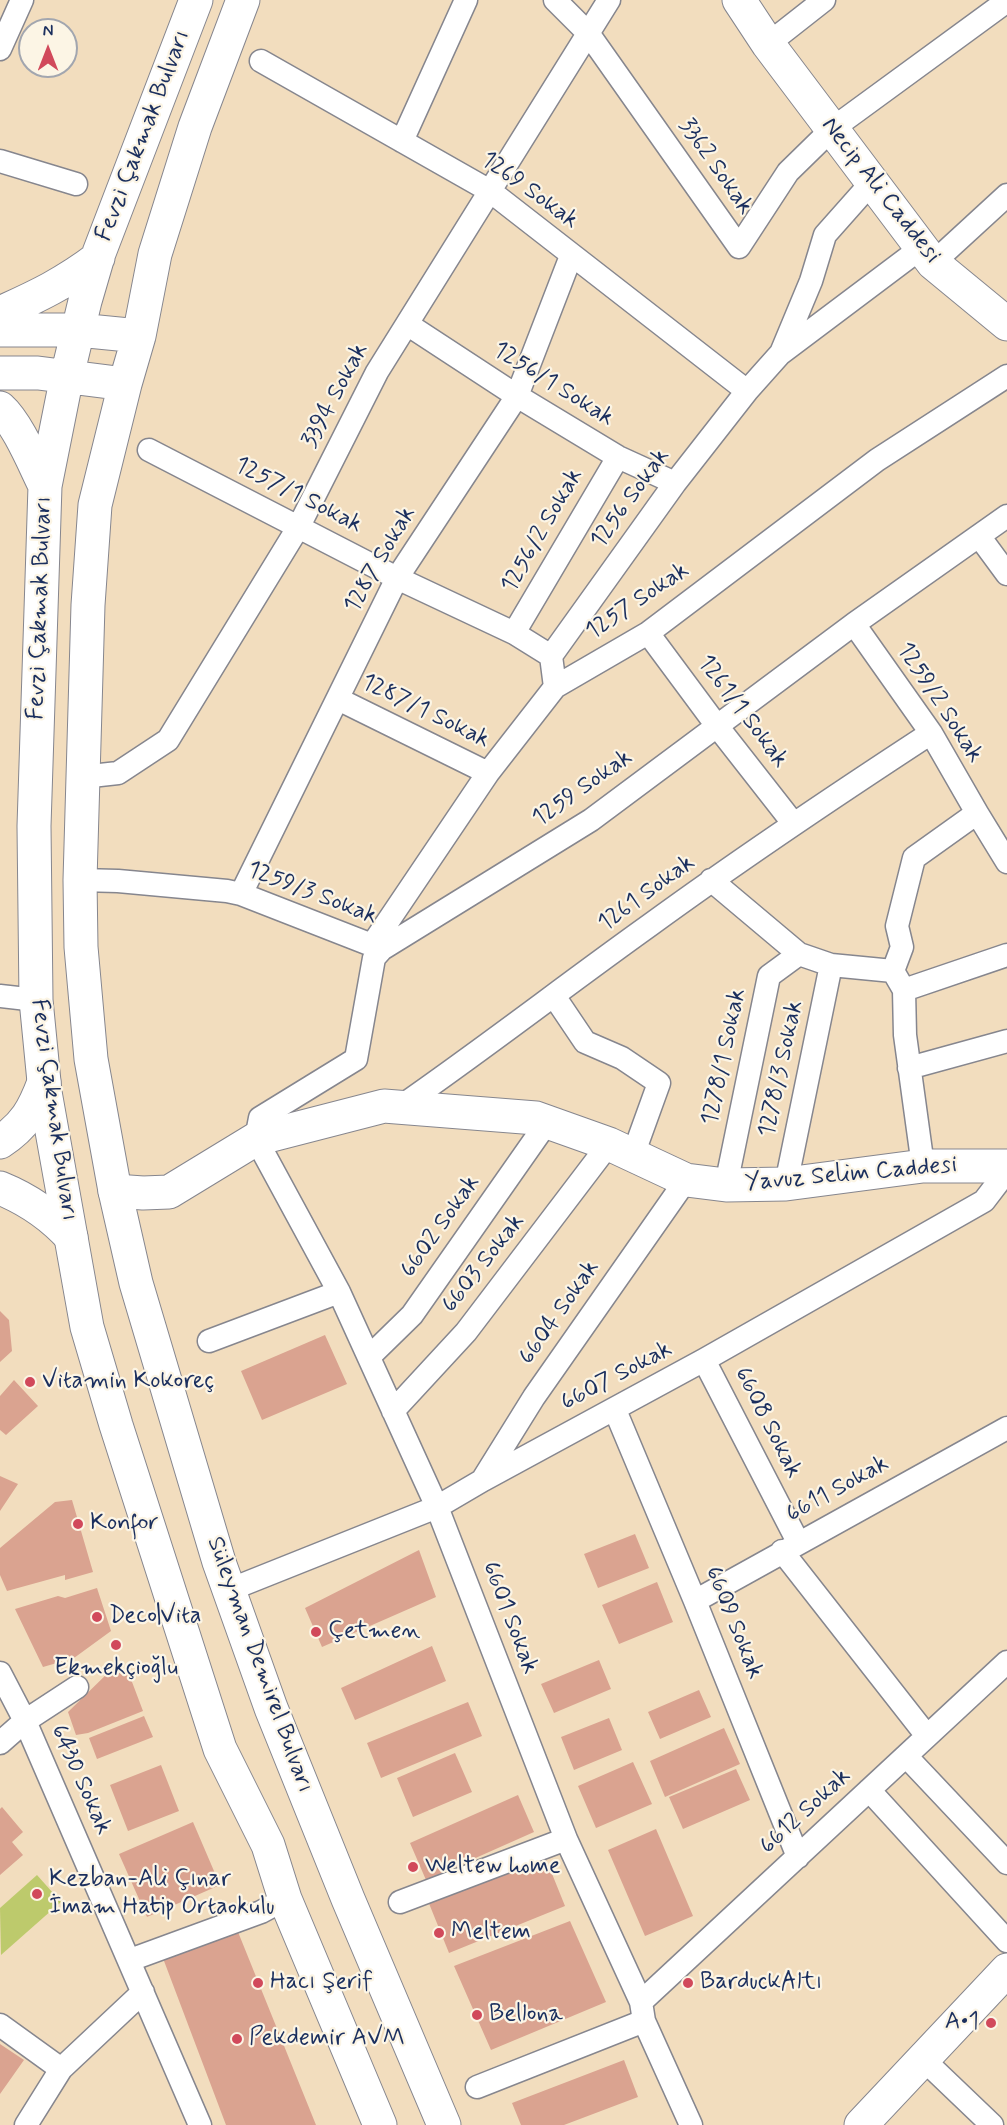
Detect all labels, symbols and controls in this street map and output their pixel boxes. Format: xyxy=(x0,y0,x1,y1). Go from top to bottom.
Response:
north arrow xyxy=(18,18,78,78)
text: N xyxy=(43,21,53,42)
street label: Fevzi Çakmak Bulvarı xyxy=(90,26,198,246)
street label: Necip Ali Caddesi xyxy=(814,112,946,270)
street label: 3362 Sokak xyxy=(671,113,759,221)
street label: 1269 Sokak xyxy=(475,146,583,236)
street label: 1256/1 Sokak xyxy=(487,336,619,434)
street label: 3394 Sokak xyxy=(296,339,376,453)
street label: 1256 Sokak xyxy=(585,444,677,554)
street label: 1257/1 Sokak xyxy=(229,451,367,541)
street label: 1256/2 Sokak xyxy=(496,464,590,598)
street label: Fevzi Çakmak Bulvarı xyxy=(23,496,59,720)
street label: 1287 Sokak xyxy=(339,502,423,618)
street label: 1257 Sokak xyxy=(581,557,695,647)
street label: 1259/2 Sokak xyxy=(889,637,989,769)
street label: 1261/1 Sokak xyxy=(690,650,794,774)
street label: 1287/1 Sokak xyxy=(356,669,494,755)
street label: 1259 Sokak xyxy=(527,744,639,834)
street label: 1261 Sokak xyxy=(593,849,701,939)
street label: 1259/3 Sokak xyxy=(243,856,381,932)
street label: 1278/1 Sokak xyxy=(696,986,754,1128)
street label: Fevzi Çakmak Bulvarı xyxy=(23,997,83,1223)
street label: 1278/3 Sokak xyxy=(753,998,811,1140)
street label: Yavuz Selim Caddesi xyxy=(744,1151,958,1199)
street label: 6602 Sokak xyxy=(395,1170,487,1284)
street label: 6603 Sokak xyxy=(436,1209,532,1319)
street label: 6604 Sokak xyxy=(513,1255,607,1371)
street label: 6607 Sokak xyxy=(556,1336,678,1418)
street label: 6608 Sokak xyxy=(727,1363,807,1483)
place label: Vitamin Kokoreç xyxy=(42,1368,214,1396)
marker: Vitamin Kokoreç xyxy=(23,1375,37,1389)
street label: 6611 Sokak xyxy=(782,1450,894,1530)
place label: Konfor xyxy=(90,1510,159,1538)
marker: Konfor xyxy=(71,1517,85,1531)
street label: Süleyman Demirel Bulvarı xyxy=(199,1533,319,1797)
street label: 6601 Sokak xyxy=(474,1558,544,1678)
street label: 6609 Sokak xyxy=(697,1562,769,1684)
place label: Deco|Vita xyxy=(109,1603,201,1631)
marker: Deco|Vita xyxy=(90,1610,104,1624)
place label: Çetmen xyxy=(328,1618,420,1646)
marker: Çetmen xyxy=(309,1625,323,1639)
marker: Ekmekçioğlu xyxy=(109,1638,123,1652)
place label: Ekmekçioğlu xyxy=(54,1655,178,1683)
street label: 6430 Sokak xyxy=(43,1721,117,1839)
street label: 6612 Sokak xyxy=(755,1763,857,1861)
place label: Weltew home xyxy=(425,1853,561,1881)
marker: Weltew home xyxy=(406,1860,420,1874)
place label: Kezban-Ali Çınar İmam Hatip Ortaokulu xyxy=(49,1866,275,1922)
marker: Kezban-Ali Çınar İmam Hatip Ortaokulu xyxy=(30,1887,44,1901)
place label: Meltem xyxy=(451,1919,531,1947)
marker: Meltem xyxy=(432,1926,446,1940)
place label: Hacı Şerif xyxy=(270,1969,373,1997)
place label: BarduckAltı xyxy=(700,1969,822,1997)
marker: Hacı Şerif xyxy=(251,1976,265,1990)
marker: BarduckAltı xyxy=(681,1976,695,1990)
place label: Bellona xyxy=(489,2001,563,2029)
marker: Bellona xyxy=(470,2008,484,2022)
place label: A•1 xyxy=(945,2009,979,2037)
marker: A•1 xyxy=(984,2016,998,2030)
place label: Pekdemir AVM xyxy=(249,2025,405,2053)
marker: Pekdemir AVM xyxy=(230,2032,244,2046)

